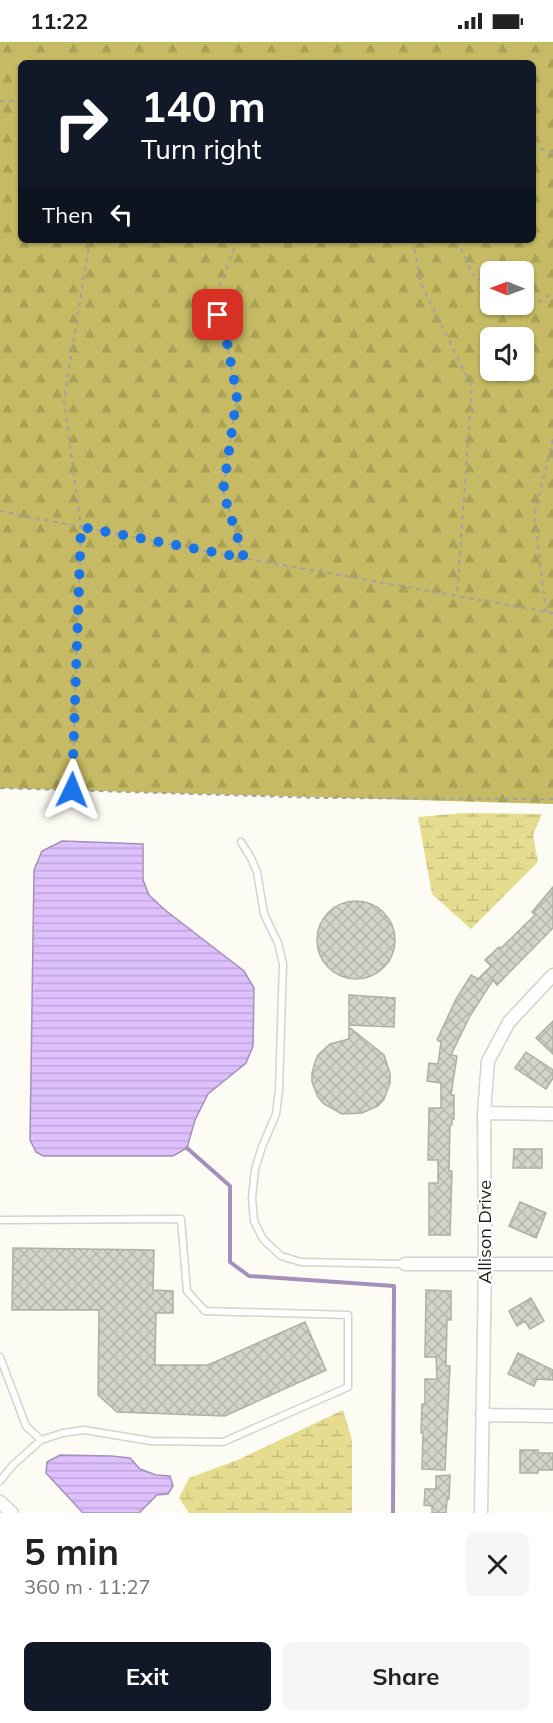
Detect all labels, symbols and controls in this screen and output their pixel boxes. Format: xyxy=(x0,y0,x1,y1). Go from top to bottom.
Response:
text: 11:22 xyxy=(30,7,88,35)
text: 140 m xyxy=(141,80,266,133)
icon: right xyxy=(42,84,120,162)
text: Turn right xyxy=(141,132,261,166)
icon: left xyxy=(105,198,138,231)
text: Then xyxy=(42,201,93,229)
north arrow xyxy=(480,261,534,315)
map controls xyxy=(480,261,534,381)
pin xyxy=(192,289,243,340)
icon: arrive xyxy=(201,298,234,331)
button: sound xyxy=(480,327,534,381)
position arrow xyxy=(40,758,104,822)
street label: Allison Drive xyxy=(473,1180,496,1284)
text: 5 min xyxy=(24,1529,119,1574)
button: close xyxy=(466,1533,529,1596)
text: 360 m · 11:27 xyxy=(24,1574,150,1599)
button: Exit xyxy=(24,1642,271,1711)
button: Share xyxy=(283,1642,529,1711)

